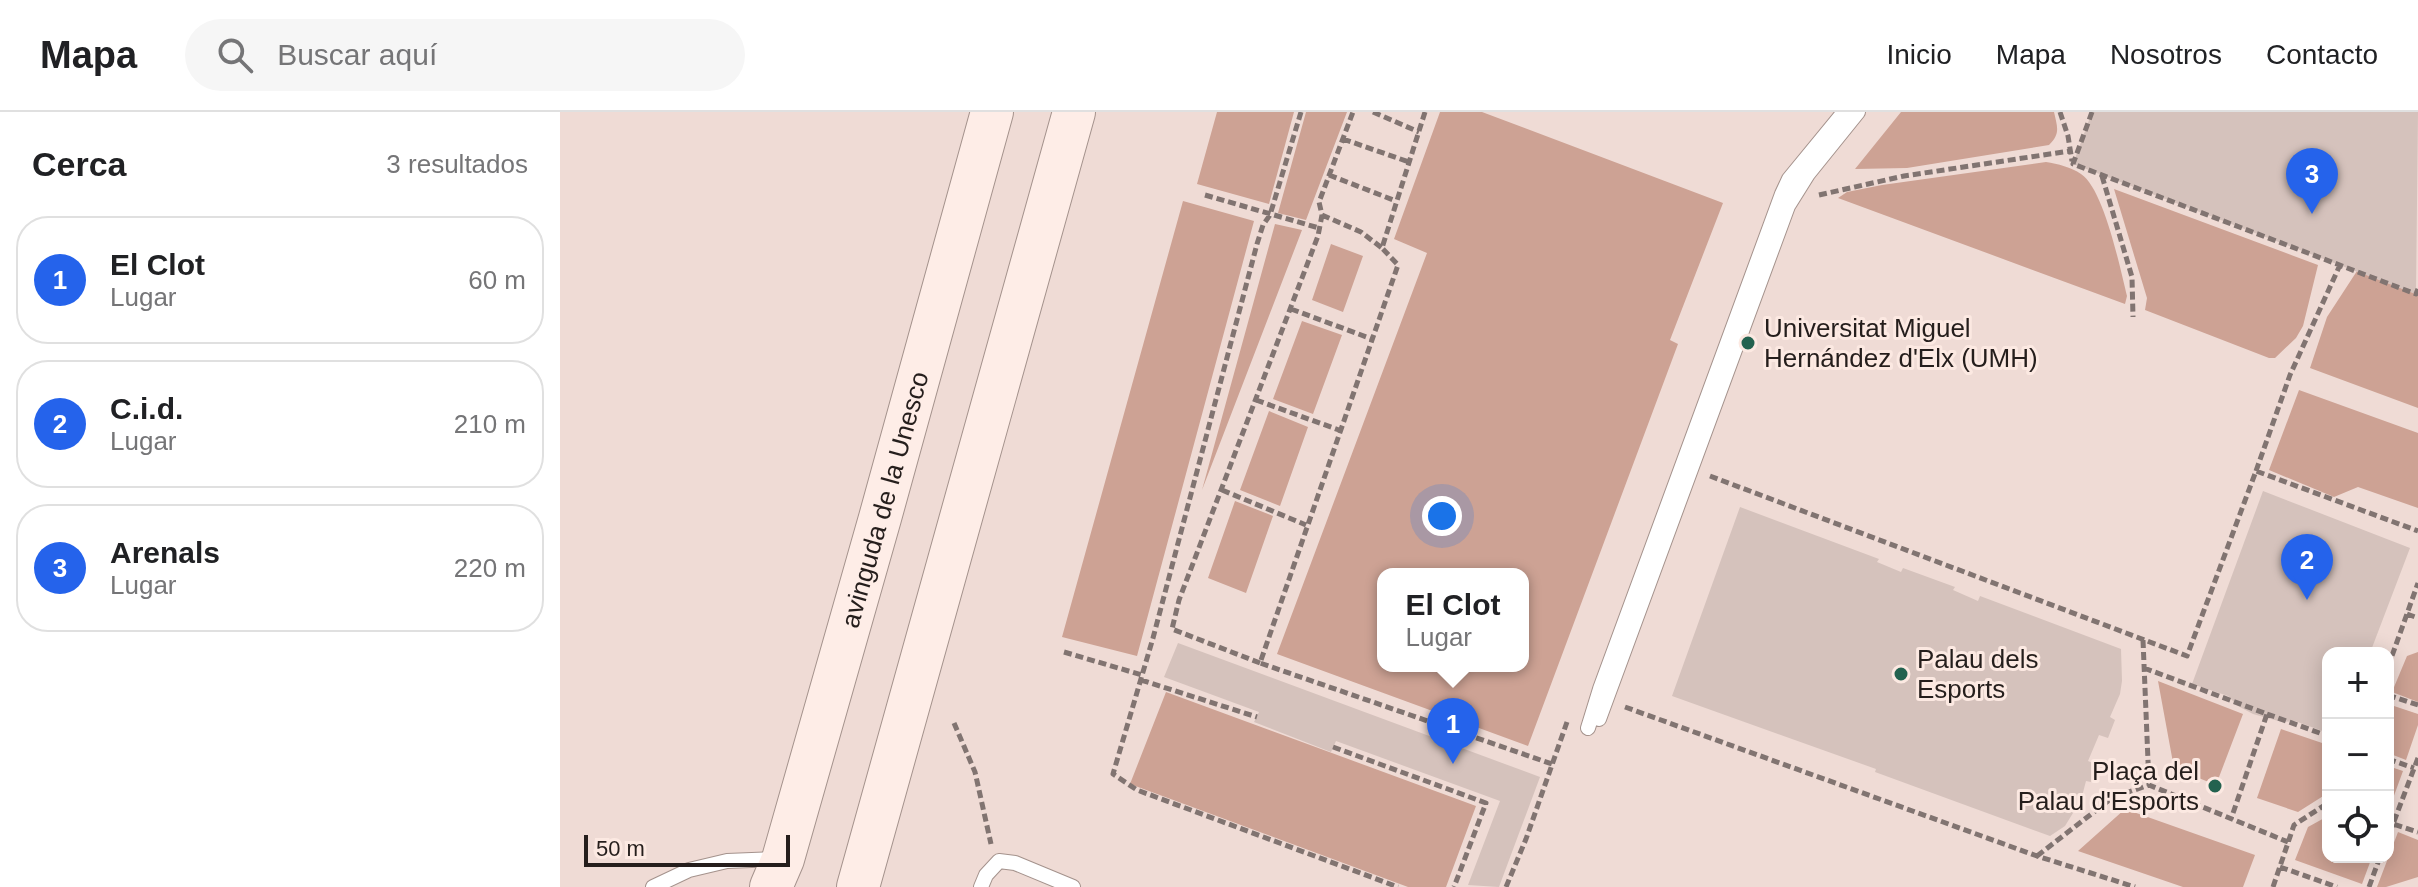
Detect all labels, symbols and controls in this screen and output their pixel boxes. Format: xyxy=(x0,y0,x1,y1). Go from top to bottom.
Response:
search box xyxy=(185,19,745,91)
icon: search xyxy=(213,33,257,77)
text: Mapa xyxy=(40,34,137,76)
text: Buscar aquí xyxy=(277,38,437,71)
text: Inicio xyxy=(1886,39,1952,70)
text: Mapa xyxy=(1996,39,2066,70)
text: Nosotros xyxy=(2110,39,2222,70)
text: Contacto xyxy=(2266,39,2378,70)
text: Cerca xyxy=(32,145,127,183)
pin: 3 xyxy=(2286,148,2338,214)
text: 3 resultados xyxy=(386,149,528,179)
text: El Clot xyxy=(110,248,205,281)
text: 1 xyxy=(53,265,67,295)
text: 60 m xyxy=(468,265,526,295)
text: Lugar xyxy=(110,282,177,312)
place label: Universitat Miguel Hernández d'Elx (UMH) xyxy=(1764,313,2038,373)
marker: Universitat Miguel Hernández d'Elx (UMH) xyxy=(1739,334,1757,352)
street label: avinguda de la Unesco xyxy=(835,368,935,631)
text: C.i.d. xyxy=(110,392,183,425)
text: 2 xyxy=(53,409,67,439)
text: 210 m xyxy=(454,409,526,439)
text: Lugar xyxy=(110,426,177,456)
your location xyxy=(1422,496,1462,536)
pin: 2 xyxy=(2281,534,2333,600)
text: Arenals xyxy=(110,536,220,569)
text: 3 xyxy=(53,553,67,583)
text: 220 m xyxy=(454,553,526,583)
popup xyxy=(1377,568,1529,672)
text: Lugar xyxy=(110,570,177,600)
text: El Clot xyxy=(1406,588,1501,621)
text: Lugar xyxy=(1406,622,1472,652)
place label: Palau dels Esports xyxy=(1917,644,2038,704)
map controls xyxy=(2322,647,2394,863)
button: + xyxy=(2322,647,2394,719)
marker: Palau dels Esports xyxy=(1892,665,1910,683)
pin: 1 xyxy=(1427,698,1479,764)
button: − xyxy=(2322,719,2394,791)
place label: Plaça del Palau d'Esports xyxy=(2018,756,2199,816)
marker: Plaça del Palau d'Esports xyxy=(2206,777,2224,795)
button: locate xyxy=(2322,791,2394,863)
scale bar xyxy=(584,831,790,867)
text: 50 m xyxy=(596,836,645,861)

